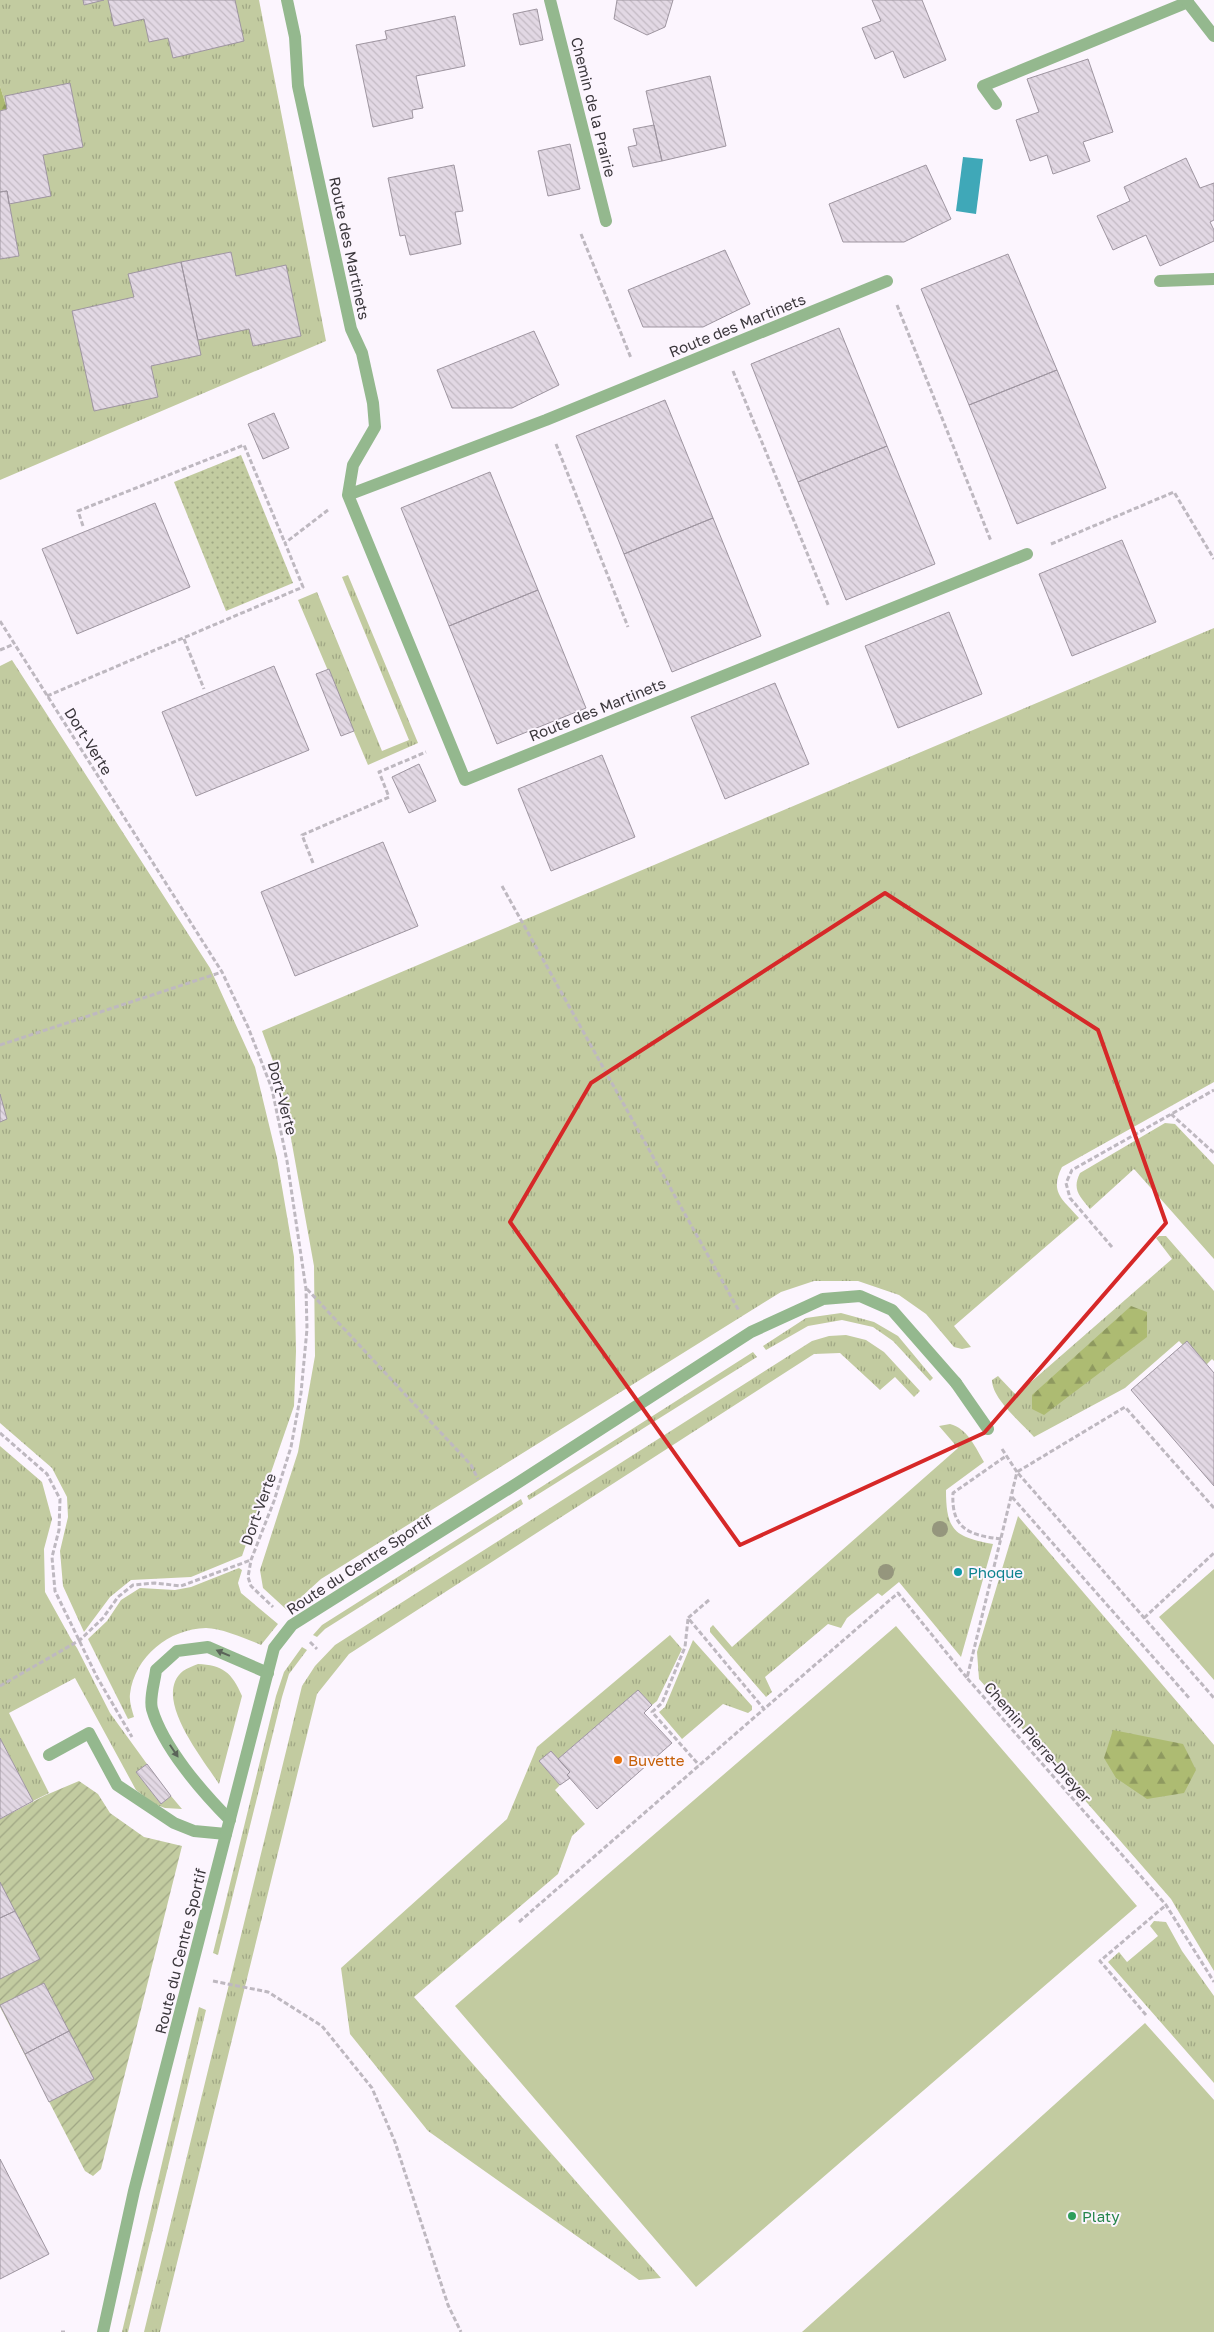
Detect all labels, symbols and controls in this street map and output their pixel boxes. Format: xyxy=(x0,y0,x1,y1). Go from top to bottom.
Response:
street label: Chemin de la Prairie xyxy=(568,35,620,179)
street label: Route des Martinets xyxy=(326,175,374,321)
street label: Route des Martinets xyxy=(666,289,808,361)
street label: Route des Martinets xyxy=(526,673,668,745)
street label: Dort-Verte xyxy=(61,704,117,778)
street label: Dort-Verte xyxy=(265,1059,302,1137)
street label: Dort-Verte xyxy=(237,1470,280,1548)
street label: Route du Centre Sportif xyxy=(283,1510,436,1618)
place label: Phoque xyxy=(968,1563,1023,1581)
marker: Phoque xyxy=(952,1566,964,1578)
one-way arrow xyxy=(216,1649,230,1657)
street label: Chemin Pierre-Dreyer xyxy=(981,1678,1095,1806)
one-way arrow xyxy=(169,1744,179,1758)
place label: Buvette xyxy=(628,1751,685,1769)
marker: Buvette xyxy=(612,1754,624,1766)
street label: Route du Centre Sportif xyxy=(151,1866,209,2036)
place label: Platy xyxy=(1082,2207,1120,2225)
marker: Platy xyxy=(1066,2210,1078,2222)

